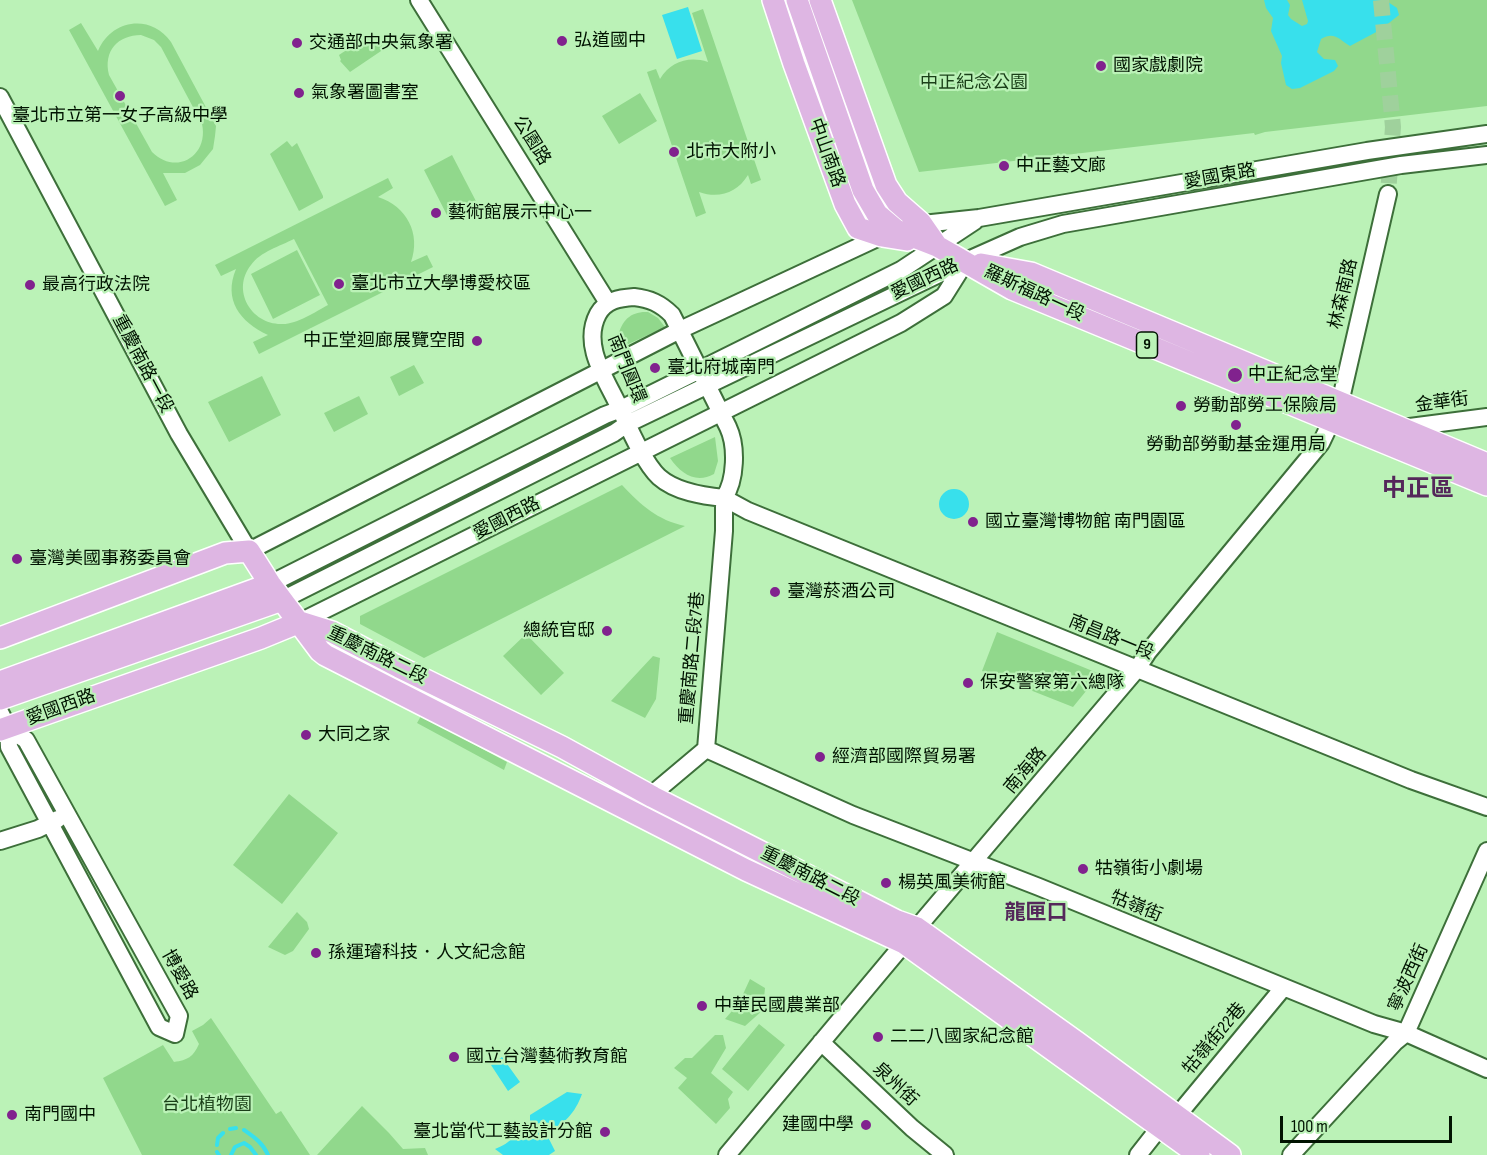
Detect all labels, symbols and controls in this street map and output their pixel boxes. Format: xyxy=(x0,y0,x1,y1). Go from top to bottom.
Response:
place label: 弘道國中 xyxy=(574,30,646,52)
place label: 交通部中央氣象署 xyxy=(309,32,453,54)
marker: 弘道國中 xyxy=(555,34,569,48)
marker: 交通部中央氣象署 xyxy=(290,36,304,50)
place label: 國家戲劇院 xyxy=(1113,55,1203,77)
marker: 國家戲劇院 xyxy=(1094,59,1108,73)
park label: 中正紀念公園 xyxy=(920,72,1028,94)
place label: 氣象署圖書室 xyxy=(311,82,419,104)
marker: 氣象署圖書室 xyxy=(292,86,306,100)
marker: 臺北市立第一女子高級中學 xyxy=(113,89,127,103)
place label: 臺北市立第一女子高級中學 xyxy=(12,105,228,127)
street label: 公園路 xyxy=(508,112,554,170)
street label: 中山南路 xyxy=(804,115,848,191)
place label: 北市大附小 xyxy=(686,141,776,163)
marker: 北市大附小 xyxy=(667,145,681,159)
place label: 中正藝文廊 xyxy=(1016,155,1106,177)
marker: 中正藝文廊 xyxy=(997,159,1011,173)
street label: 愛國東路 xyxy=(1183,160,1257,194)
place label: 藝術館展示中心一 xyxy=(448,202,592,224)
marker: 藝術館展示中心一 xyxy=(429,206,443,220)
street label: 愛國西路 xyxy=(888,255,962,305)
street label: 林森南路 xyxy=(1325,256,1363,332)
street label: 羅斯福路一段 xyxy=(980,261,1088,327)
place label: 臺北市立大學博愛校區 xyxy=(351,273,531,295)
place label: 最高行政法院 xyxy=(42,274,150,296)
marker: 臺北市立大學博愛校區 xyxy=(332,277,346,291)
marker: 最高行政法院 xyxy=(23,278,37,292)
street label: 重慶南路一段 xyxy=(107,311,177,417)
place label: 中正堂迴廊展覽空間 xyxy=(303,330,465,352)
street label: 南門圓環 xyxy=(603,332,649,406)
road number: 9 xyxy=(1136,332,1158,358)
marker: 中正堂迴廊展覽空間 xyxy=(470,334,484,348)
place label: 臺北府城南門 xyxy=(667,357,775,379)
marker: 臺北府城南門 xyxy=(648,361,662,375)
place label: 中正紀念堂 xyxy=(1248,364,1338,386)
marker: 中正紀念堂 xyxy=(1226,366,1244,384)
street label: 金華街 xyxy=(1414,389,1470,417)
place label: 勞動部勞工保險局 xyxy=(1193,395,1337,417)
marker: 勞動部勞工保險局 xyxy=(1174,399,1188,413)
marker: 勞動部勞動基金運用局 xyxy=(1229,418,1243,432)
place label: 勞動部勞動基金運用局 xyxy=(1146,434,1326,456)
district label: 中正區 xyxy=(1382,476,1454,504)
street label: 愛國西路 xyxy=(470,493,544,545)
place label: 國立臺灣博物館 南門園區 xyxy=(985,511,1186,533)
marker: 國立臺灣博物館 南門園區 xyxy=(966,515,980,529)
place label: 臺灣美國事務委員會 xyxy=(29,548,191,570)
marker: 臺灣美國事務委員會 xyxy=(10,552,24,566)
place label: 臺灣菸酒公司 xyxy=(787,581,895,603)
marker: 臺灣菸酒公司 xyxy=(768,585,782,599)
street label: 重慶南路二段7巷 xyxy=(676,591,710,725)
street label: 南昌路一段 xyxy=(1065,611,1157,665)
place label: 總統官邸 xyxy=(523,620,595,642)
street label: 重慶南路二段 xyxy=(324,623,430,689)
marker: 總統官邸 xyxy=(600,624,614,638)
place label: 保安警察第六總隊 xyxy=(980,672,1124,694)
marker: 保安警察第六總隊 xyxy=(961,676,975,690)
street label: 愛國西路 xyxy=(23,686,99,730)
place label: 大同之家 xyxy=(318,724,390,746)
marker: 大同之家 xyxy=(299,728,313,742)
street label: 南海路 xyxy=(1000,743,1052,799)
place label: 經濟部國際貿易署 xyxy=(832,746,976,768)
marker: 經濟部國際貿易署 xyxy=(813,750,827,764)
street label: 重慶南路二段 xyxy=(757,843,863,911)
place label: 牯嶺街小劇場 xyxy=(1095,858,1203,880)
marker: 牯嶺街小劇場 xyxy=(1076,862,1090,876)
place label: 楊英風美術館 xyxy=(898,872,1006,894)
marker: 楊英風美術館 xyxy=(879,876,893,890)
street label: 牯嶺街 xyxy=(1107,887,1165,927)
district label: 龍匣口 xyxy=(1005,901,1067,927)
street label: 寧波西街 xyxy=(1384,941,1434,1015)
place label: 孫運璿科技．人文紀念館 xyxy=(328,942,526,964)
street label: 博愛路 xyxy=(156,946,202,1004)
marker: 孫運璿科技．人文紀念館 xyxy=(309,946,323,960)
place label: 中華民國農業部 xyxy=(714,995,840,1017)
marker: 中華民國農業部 xyxy=(695,999,709,1013)
street label: 牯嶺街22巷 xyxy=(1179,999,1251,1079)
place label: 二二八國家紀念館 xyxy=(890,1026,1034,1048)
marker: 二二八國家紀念館 xyxy=(871,1030,885,1044)
place label: 國立台灣藝術教育館 xyxy=(466,1046,628,1068)
marker: 國立台灣藝術教育館 xyxy=(447,1050,461,1064)
street label: 泉州街 xyxy=(868,1059,922,1111)
park label: 台北植物園 xyxy=(162,1094,252,1116)
place label: 南門國中 xyxy=(24,1104,96,1126)
scale bar xyxy=(1283,1104,1456,1142)
marker: 南門國中 xyxy=(5,1108,19,1122)
place label: 建國中學 xyxy=(782,1114,854,1136)
text: 100 m xyxy=(1291,1116,1328,1137)
marker: 建國中學 xyxy=(859,1118,873,1132)
place label: 臺北當代工藝設計分館 xyxy=(413,1121,593,1143)
marker: 臺北當代工藝設計分館 xyxy=(598,1125,612,1139)

